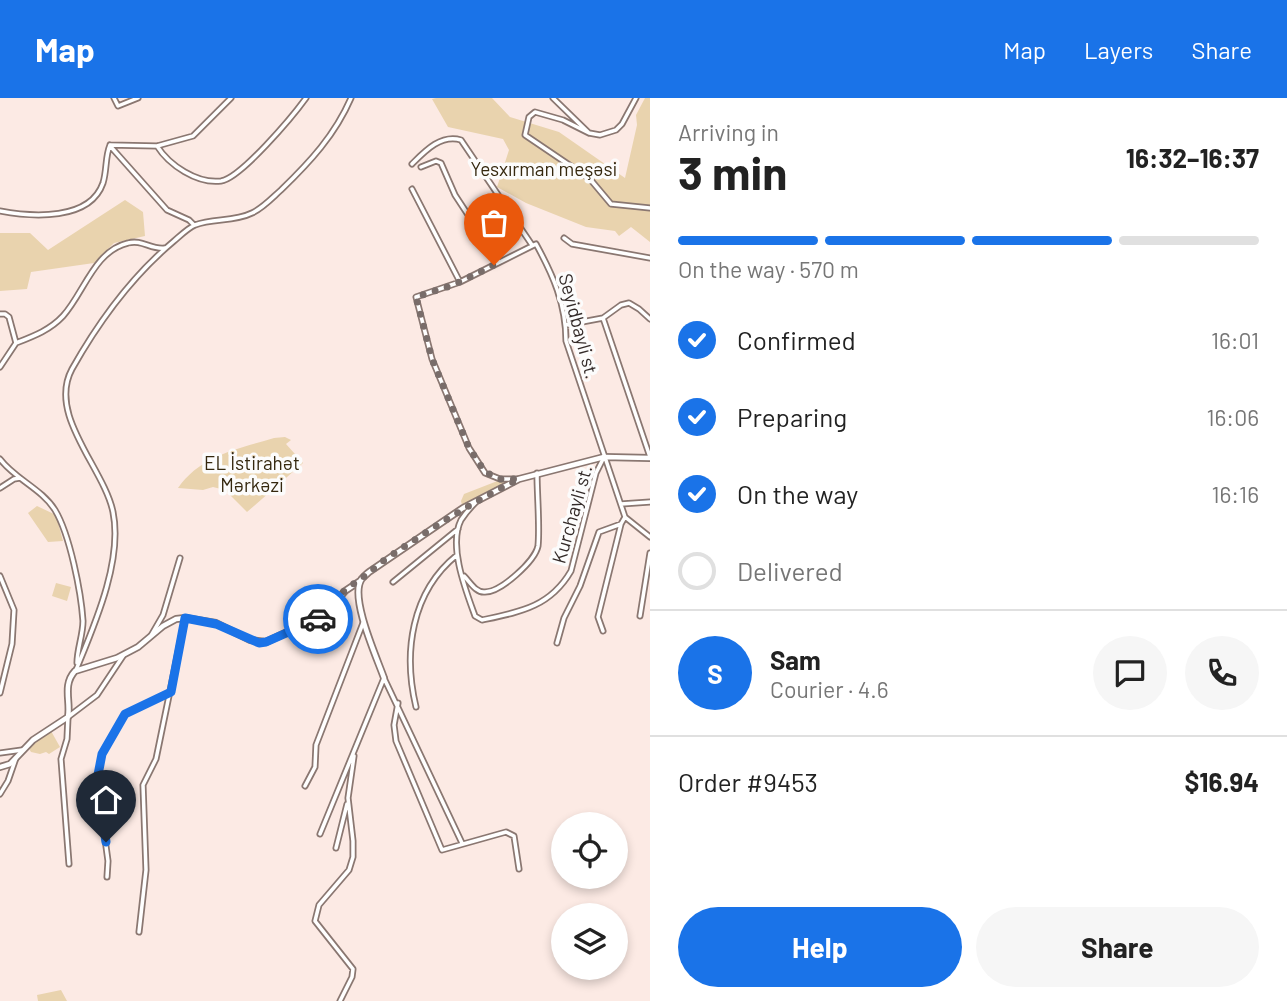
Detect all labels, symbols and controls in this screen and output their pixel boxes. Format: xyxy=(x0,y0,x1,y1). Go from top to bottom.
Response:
text: Map xyxy=(35,29,95,69)
text: Map xyxy=(1003,35,1046,64)
text: Layers xyxy=(1084,35,1153,64)
text: Share xyxy=(1191,35,1252,64)
text: Arriving in xyxy=(678,118,779,146)
text: 16:32–16:37 xyxy=(1126,142,1259,173)
text: 3 min xyxy=(678,144,787,199)
park label: Yesxırman meşəsi xyxy=(471,157,617,180)
pin xyxy=(464,193,524,265)
icon: bag xyxy=(475,204,513,242)
text: On the way · 570 m xyxy=(678,255,859,283)
street label: Seyidbayli st. xyxy=(554,271,605,381)
icon: check xyxy=(678,321,716,359)
text: Confirmed xyxy=(737,324,856,355)
text: 16:01 xyxy=(1211,326,1259,354)
icon: check xyxy=(678,398,716,436)
text: Preparing xyxy=(737,401,847,432)
text: 16:06 xyxy=(1206,403,1259,431)
park label: EL İstirahət Mərkəzi xyxy=(204,451,300,496)
street label: Kurchayli st. xyxy=(546,462,597,566)
icon: check xyxy=(678,475,716,513)
text: On the way xyxy=(737,478,858,509)
text: 16:16 xyxy=(1211,480,1259,508)
text: Delivered xyxy=(737,555,843,586)
courier xyxy=(283,584,353,654)
icon: car xyxy=(299,600,337,638)
button: chat xyxy=(1093,636,1167,710)
button: phone xyxy=(1185,636,1259,710)
text: Sam xyxy=(770,644,821,675)
text: S xyxy=(707,658,723,689)
text: Courier · 4.6 xyxy=(770,675,889,703)
text: Order #9453 xyxy=(678,766,818,797)
text: $16.94 xyxy=(1184,766,1259,797)
pin xyxy=(76,770,136,842)
icon: home xyxy=(87,781,125,819)
map controls xyxy=(551,812,628,980)
button: locate xyxy=(551,812,628,889)
button: layers xyxy=(551,903,628,980)
button: Help xyxy=(678,907,962,987)
button: Share xyxy=(976,907,1259,987)

